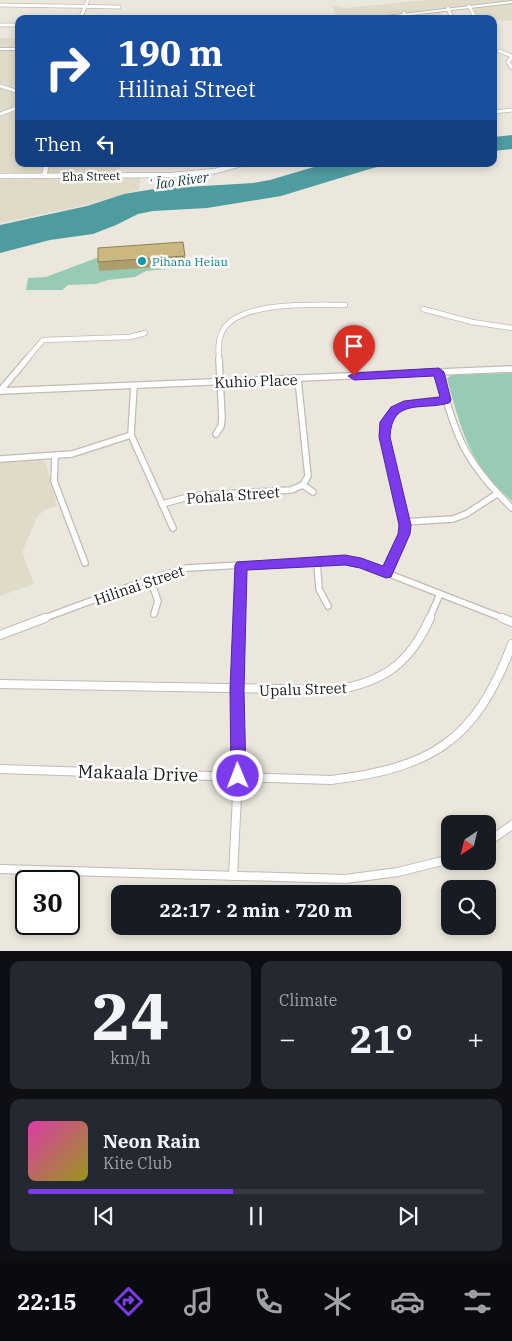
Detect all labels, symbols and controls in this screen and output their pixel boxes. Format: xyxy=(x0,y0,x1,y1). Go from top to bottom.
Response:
text: 190 m xyxy=(118,30,223,76)
icon: right xyxy=(35,35,100,100)
text: Hilinai Street xyxy=(118,74,256,103)
icon: left xyxy=(92,130,120,158)
text: Then xyxy=(35,132,82,156)
street label: Eha Street xyxy=(62,168,120,184)
water label: ʻĪao River xyxy=(146,168,211,194)
place label: Pihana Heiau xyxy=(152,254,228,269)
marker: Pihana Heiau xyxy=(136,255,148,267)
pin xyxy=(333,325,375,376)
icon: arrive xyxy=(340,332,368,360)
street label: Kuhio Place xyxy=(214,370,298,392)
street label: Pohala Street xyxy=(186,482,280,508)
street label: Hilinai Street xyxy=(92,561,186,609)
street label: Upalu Street xyxy=(259,678,347,700)
position arrow xyxy=(211,749,263,801)
street label: Makaala Drive xyxy=(77,759,199,787)
north arrow xyxy=(441,815,496,870)
map controls xyxy=(441,815,496,935)
speed limit sign: 30 xyxy=(15,870,80,935)
button: search xyxy=(441,880,496,935)
text: 22:17 · 2 min · 720 m xyxy=(160,898,352,922)
text: 24 xyxy=(91,973,170,1058)
text: Climate xyxy=(279,990,337,1010)
text: 21° xyxy=(350,1014,413,1063)
text: − xyxy=(279,1020,296,1057)
text: + xyxy=(467,1020,484,1057)
text: km/h xyxy=(110,1048,151,1068)
text: Neon Rain xyxy=(103,1129,200,1153)
text: Kite Club xyxy=(103,1153,172,1173)
icon: previous xyxy=(90,1202,118,1230)
icon: pause xyxy=(242,1202,270,1230)
icon: next xyxy=(394,1202,422,1230)
icon: directions xyxy=(111,1284,146,1319)
icon: music xyxy=(181,1284,216,1319)
icon: phone xyxy=(251,1284,286,1319)
icon: climate xyxy=(320,1284,355,1319)
icon: car xyxy=(390,1284,425,1319)
icon: filters xyxy=(460,1284,495,1319)
text: 22:15 xyxy=(17,1287,77,1316)

